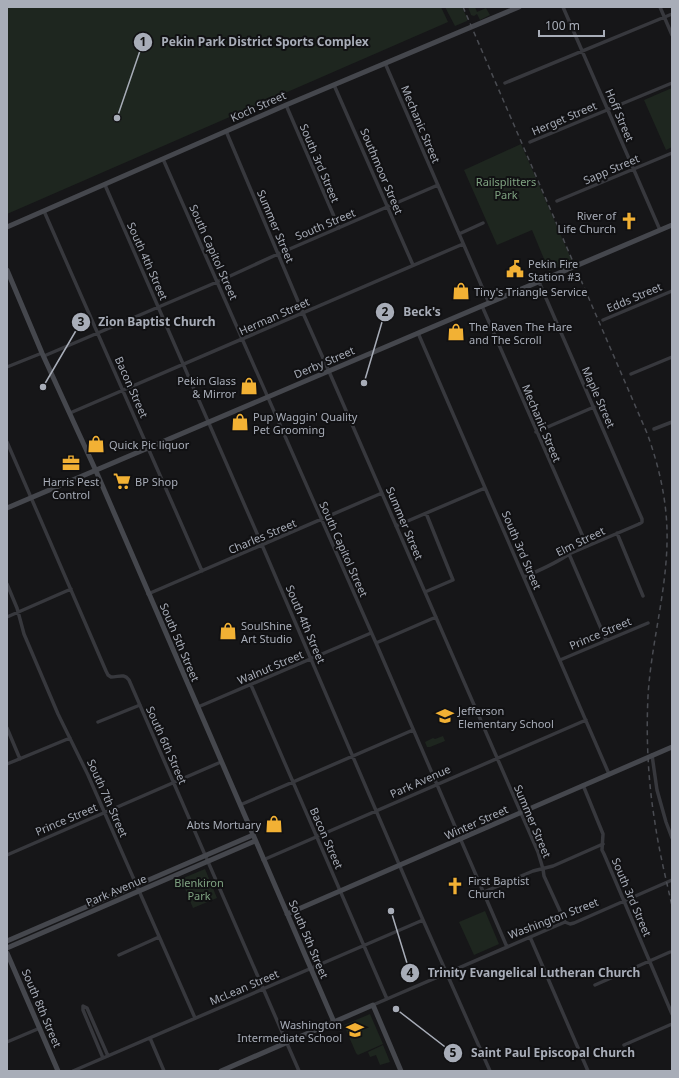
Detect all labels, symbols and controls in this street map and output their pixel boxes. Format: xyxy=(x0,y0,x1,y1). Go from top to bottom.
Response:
scale bar xyxy=(539,12,604,38)
text: 100 m xyxy=(545,17,580,34)
callout: Pekin Park District Sports Complex xyxy=(133,30,377,54)
text: 1 xyxy=(140,33,146,50)
text: Pekin Park District Sports Complex xyxy=(161,33,369,50)
street label: Mechanic Street xyxy=(398,83,444,165)
street label: Hoff Street xyxy=(602,86,638,144)
street label: Koch Street xyxy=(228,87,288,125)
street label: Herget Street xyxy=(529,98,599,138)
street label: South 3rd Street xyxy=(297,121,343,205)
street label: Southmoor Street xyxy=(357,126,407,216)
street label: Sapp Street xyxy=(581,150,641,187)
park label: Railsplitters Park xyxy=(476,174,536,202)
street label: Summer Street xyxy=(254,187,298,265)
street label: South Capitol Street xyxy=(186,202,242,302)
street label: South Street xyxy=(293,205,357,243)
place label: River of Life Church xyxy=(558,208,617,236)
church icon: River of Life Church xyxy=(619,211,639,231)
street label: South 4th Street xyxy=(124,220,172,302)
place label: Pekin Fire Station #3 xyxy=(528,256,581,284)
public building icon: Pekin Fire Station #3 xyxy=(505,259,525,279)
street label: Edds Street xyxy=(604,279,664,315)
shop icon: Tiny's Triangle Service xyxy=(451,281,471,301)
place label: Tiny's Triangle Service xyxy=(474,284,587,299)
street label: Herman Street xyxy=(236,294,312,338)
callout: Beck's xyxy=(375,300,449,324)
text: 2 xyxy=(382,303,389,320)
text: Beck's xyxy=(403,303,441,320)
callout: Zion Baptist Church xyxy=(71,310,224,334)
text: 3 xyxy=(78,313,85,330)
text: Zion Baptist Church xyxy=(98,313,216,330)
place label: The Raven The Hare and The Scroll xyxy=(469,319,572,347)
shop icon: The Raven The Hare and The Scroll xyxy=(446,322,466,342)
street label: Derby Street xyxy=(291,342,357,382)
street label: Bacon Street xyxy=(112,354,152,420)
street label: Maple Street xyxy=(579,364,619,430)
place label: Pekin Glass & Mirror xyxy=(177,373,236,401)
shop icon: Pekin Glass & Mirror xyxy=(239,376,259,396)
street label: Mechanic Street xyxy=(519,382,565,464)
place label: Pup Waggin' Quality Pet Grooming xyxy=(253,409,358,437)
shop icon: Pup Waggin' Quality Pet Grooming xyxy=(230,412,250,432)
shop icon: Quick Pic liquor xyxy=(86,434,106,454)
place label: Quick Pic liquor xyxy=(109,437,190,452)
office icon: Harris Pest Control xyxy=(61,453,81,473)
supermarket icon: BP Shop xyxy=(112,471,132,491)
place label: Harris Pest Control xyxy=(43,474,99,502)
place label: BP Shop xyxy=(135,474,178,489)
street label: Summer Street xyxy=(383,484,427,562)
street label: South Capitol Street xyxy=(316,499,372,599)
street label: South 3rd Street xyxy=(499,508,545,592)
street label: Charles Street xyxy=(226,515,298,557)
street label: Elm Street xyxy=(553,523,607,559)
street label: South 4th Street xyxy=(283,583,329,665)
street label: South 5th Street xyxy=(157,601,203,683)
street label: Prince Street xyxy=(567,613,633,653)
place label: SoulShine Art Studio xyxy=(241,618,293,646)
shop icon: SoulShine Art Studio xyxy=(218,621,238,641)
street label: Walnut Street xyxy=(235,646,305,688)
place label: Jefferson Elementary School xyxy=(457,703,554,731)
street label: South 6th Street xyxy=(143,704,191,786)
school or university icon: Jefferson Elementary School xyxy=(435,706,455,726)
street label: South 7th Street xyxy=(84,757,132,839)
street label: Park Avenue xyxy=(387,761,453,801)
street label: Summer Street xyxy=(511,782,555,860)
street label: Prince Street xyxy=(33,799,99,839)
street label: Winter Street xyxy=(442,801,510,843)
street label: Bacon Street xyxy=(307,805,347,871)
shop icon: Abts Mortuary xyxy=(264,814,284,834)
place label: Abts Mortuary xyxy=(187,817,261,832)
street label: South 3rd Street xyxy=(609,855,655,939)
street label: Park Avenue xyxy=(83,870,149,910)
place label: First Baptist Church xyxy=(468,873,529,901)
park label: Blenkiron Park xyxy=(174,875,224,903)
church icon: First Baptist Church xyxy=(445,876,465,896)
street label: Washington Street xyxy=(506,894,600,942)
street label: South 5th Street xyxy=(286,898,332,980)
callout: Trinity Evangelical Lutheran Church xyxy=(400,961,648,985)
text: 4 xyxy=(407,964,414,981)
text: Trinity Evangelical Lutheran Church xyxy=(428,964,640,981)
street label: McLean Street xyxy=(207,966,281,1008)
street label: South 8th Street xyxy=(19,967,65,1049)
place label: Washington Intermediate School xyxy=(237,1017,342,1045)
school or university icon: Washington Intermediate School xyxy=(345,1020,365,1040)
callout: Saint Paul Episcopal Church xyxy=(443,1041,643,1065)
text: 5 xyxy=(450,1044,457,1061)
text: Saint Paul Episcopal Church xyxy=(471,1044,635,1061)

